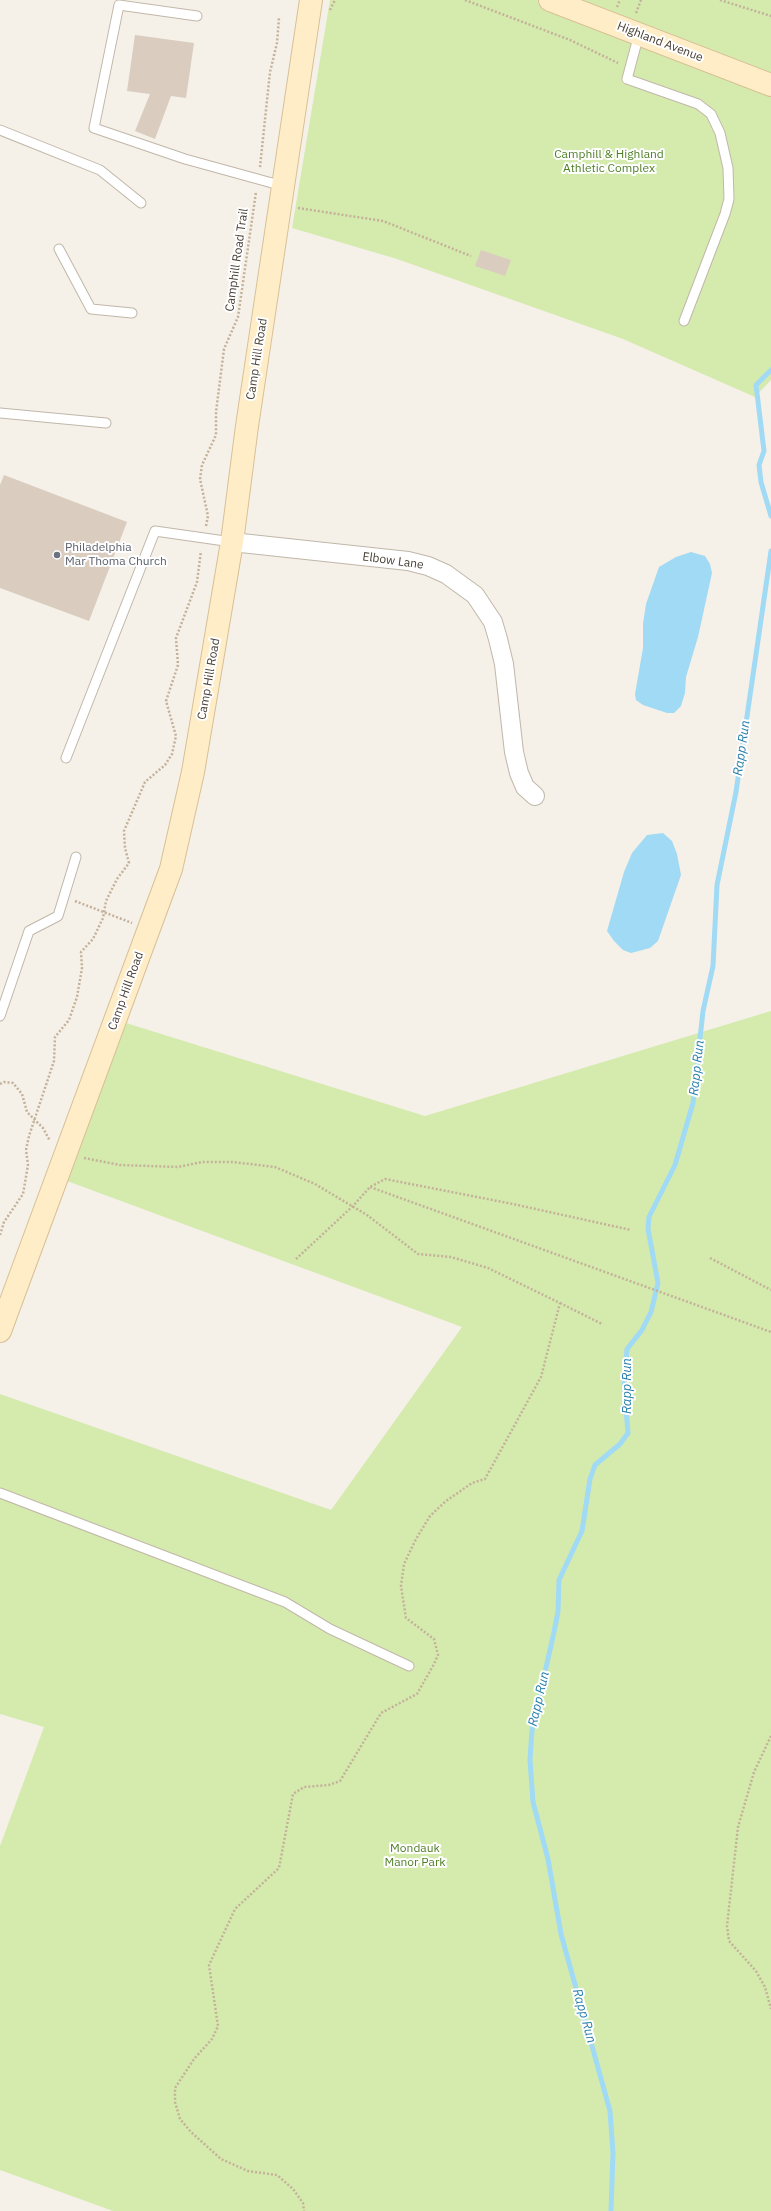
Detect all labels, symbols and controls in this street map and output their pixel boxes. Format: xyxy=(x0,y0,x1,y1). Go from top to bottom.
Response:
street label: Highland Avenue xyxy=(615,19,705,65)
park label: Camphill & Highland Athletic Complex xyxy=(554,148,664,176)
street label: Camphill Road Trail xyxy=(223,207,251,313)
street label: Camp Hill Road xyxy=(243,317,271,401)
place label: Philadelphia Mar Thoma Church xyxy=(65,541,167,569)
marker: Philadelphia Mar Thoma Church xyxy=(52,550,62,560)
street label: Elbow Lane xyxy=(361,550,425,572)
street label: Camp Hill Road xyxy=(195,637,223,721)
water label: Rapp Run xyxy=(730,719,754,777)
street label: Camp Hill Road xyxy=(105,950,147,1032)
water label: Rapp Run xyxy=(686,1039,708,1097)
water label: Rapp Run xyxy=(619,1358,635,1414)
water label: Rapp Run xyxy=(525,1670,553,1728)
park label: Mondauk Manor Park xyxy=(384,1842,446,1870)
water label: Rapp Run xyxy=(569,1987,599,2045)

